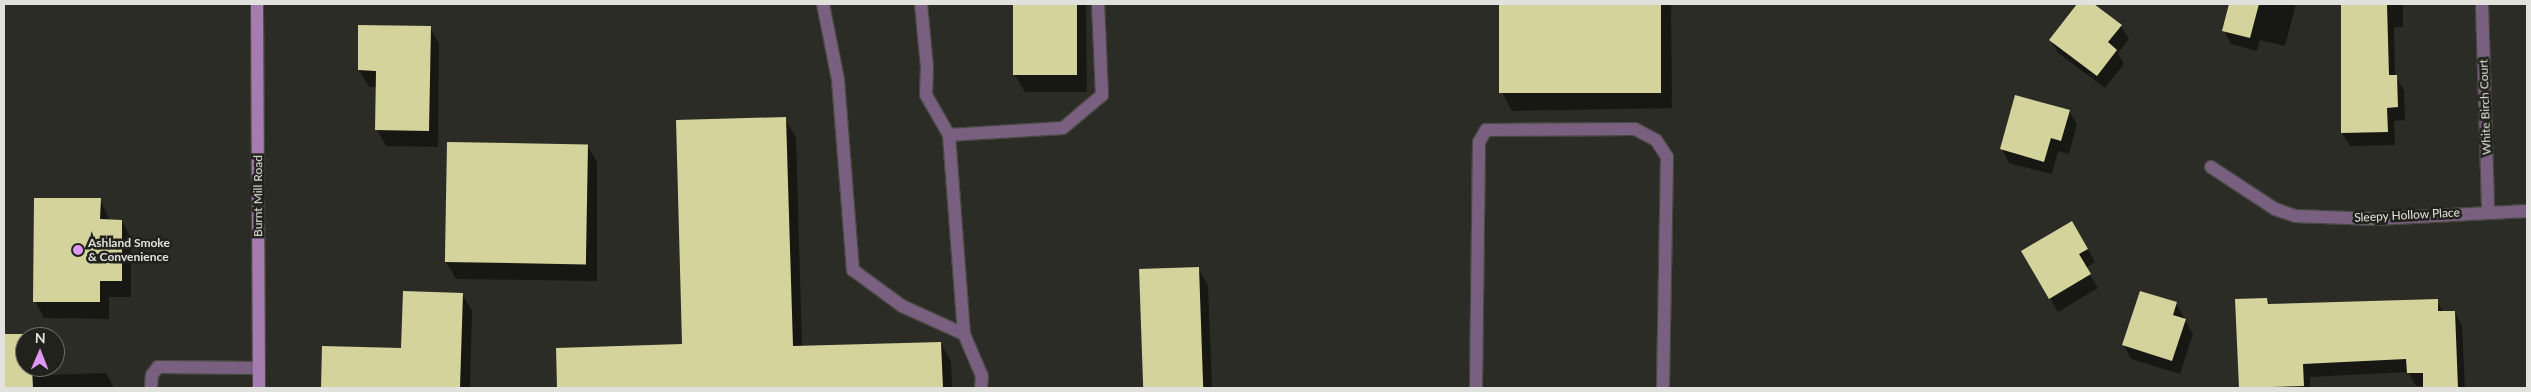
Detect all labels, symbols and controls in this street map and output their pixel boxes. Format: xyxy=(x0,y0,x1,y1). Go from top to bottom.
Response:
street label: White Birch Court xyxy=(2476,59,2494,155)
street label: Burnt Mill Road xyxy=(251,155,265,237)
street label: Sleepy Hollow Place xyxy=(2354,205,2460,225)
place label: Ashland Smoke & Convenience xyxy=(88,236,170,264)
marker: Ashland Smoke & Convenience xyxy=(72,244,84,256)
north arrow xyxy=(15,327,65,377)
text: N xyxy=(35,329,46,346)

